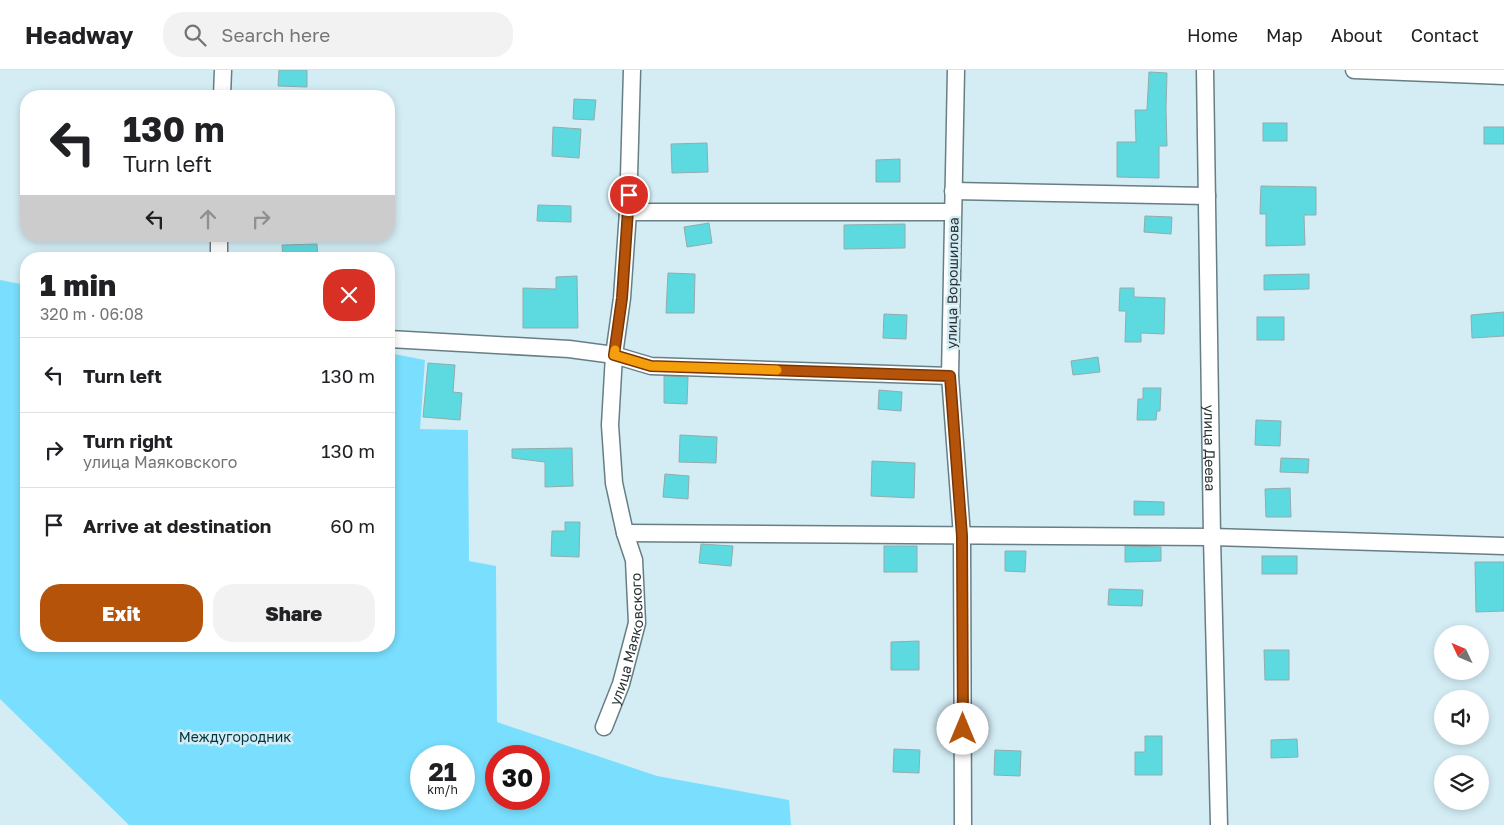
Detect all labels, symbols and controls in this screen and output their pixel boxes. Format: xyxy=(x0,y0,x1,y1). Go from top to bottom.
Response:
search box xyxy=(163,12,513,57)
text: Headway xyxy=(25,20,133,49)
icon: search xyxy=(181,21,209,49)
text: Search here xyxy=(221,23,330,46)
text: Home xyxy=(1187,24,1238,46)
text: Map xyxy=(1266,24,1303,46)
text: About xyxy=(1331,24,1383,46)
text: Contact xyxy=(1411,24,1479,46)
text: 130 m xyxy=(123,108,225,150)
icon: left xyxy=(40,110,105,175)
text: Turn left xyxy=(123,150,212,177)
pin xyxy=(608,174,650,216)
icon: arrive xyxy=(615,181,643,209)
icon: left xyxy=(141,205,169,233)
icon: ahead xyxy=(194,205,222,233)
icon: right xyxy=(247,205,275,233)
street label: улица Ворошилова xyxy=(942,217,962,349)
text: 1 min xyxy=(40,267,116,303)
button: close xyxy=(323,269,375,321)
text: 320 m · 06:08 xyxy=(40,304,144,324)
icon: left xyxy=(40,361,68,389)
text: Turn left xyxy=(83,364,162,387)
text: 130 m xyxy=(321,364,375,387)
street label: улица Деева xyxy=(1202,404,1220,491)
text: Turn right xyxy=(83,429,173,452)
icon: right xyxy=(40,436,68,464)
text: 130 m xyxy=(321,439,375,462)
text: улица Маяковского xyxy=(83,452,237,472)
icon: arrive xyxy=(40,511,68,539)
text: Arrive at destination xyxy=(83,514,271,537)
text: 60 m xyxy=(330,514,375,537)
street label: улица Маяковского xyxy=(605,572,646,707)
button: Exit xyxy=(40,584,203,642)
button: Share xyxy=(213,584,375,642)
north arrow xyxy=(1434,625,1489,680)
map controls xyxy=(1434,625,1489,810)
button: sound xyxy=(1434,690,1489,745)
position arrow xyxy=(936,702,988,754)
park label: Междугородник xyxy=(179,728,291,745)
speed limit sign: 30 xyxy=(485,745,550,810)
button: layers xyxy=(1434,755,1489,810)
text: 21 xyxy=(428,756,457,787)
text: km/h xyxy=(427,782,458,797)

